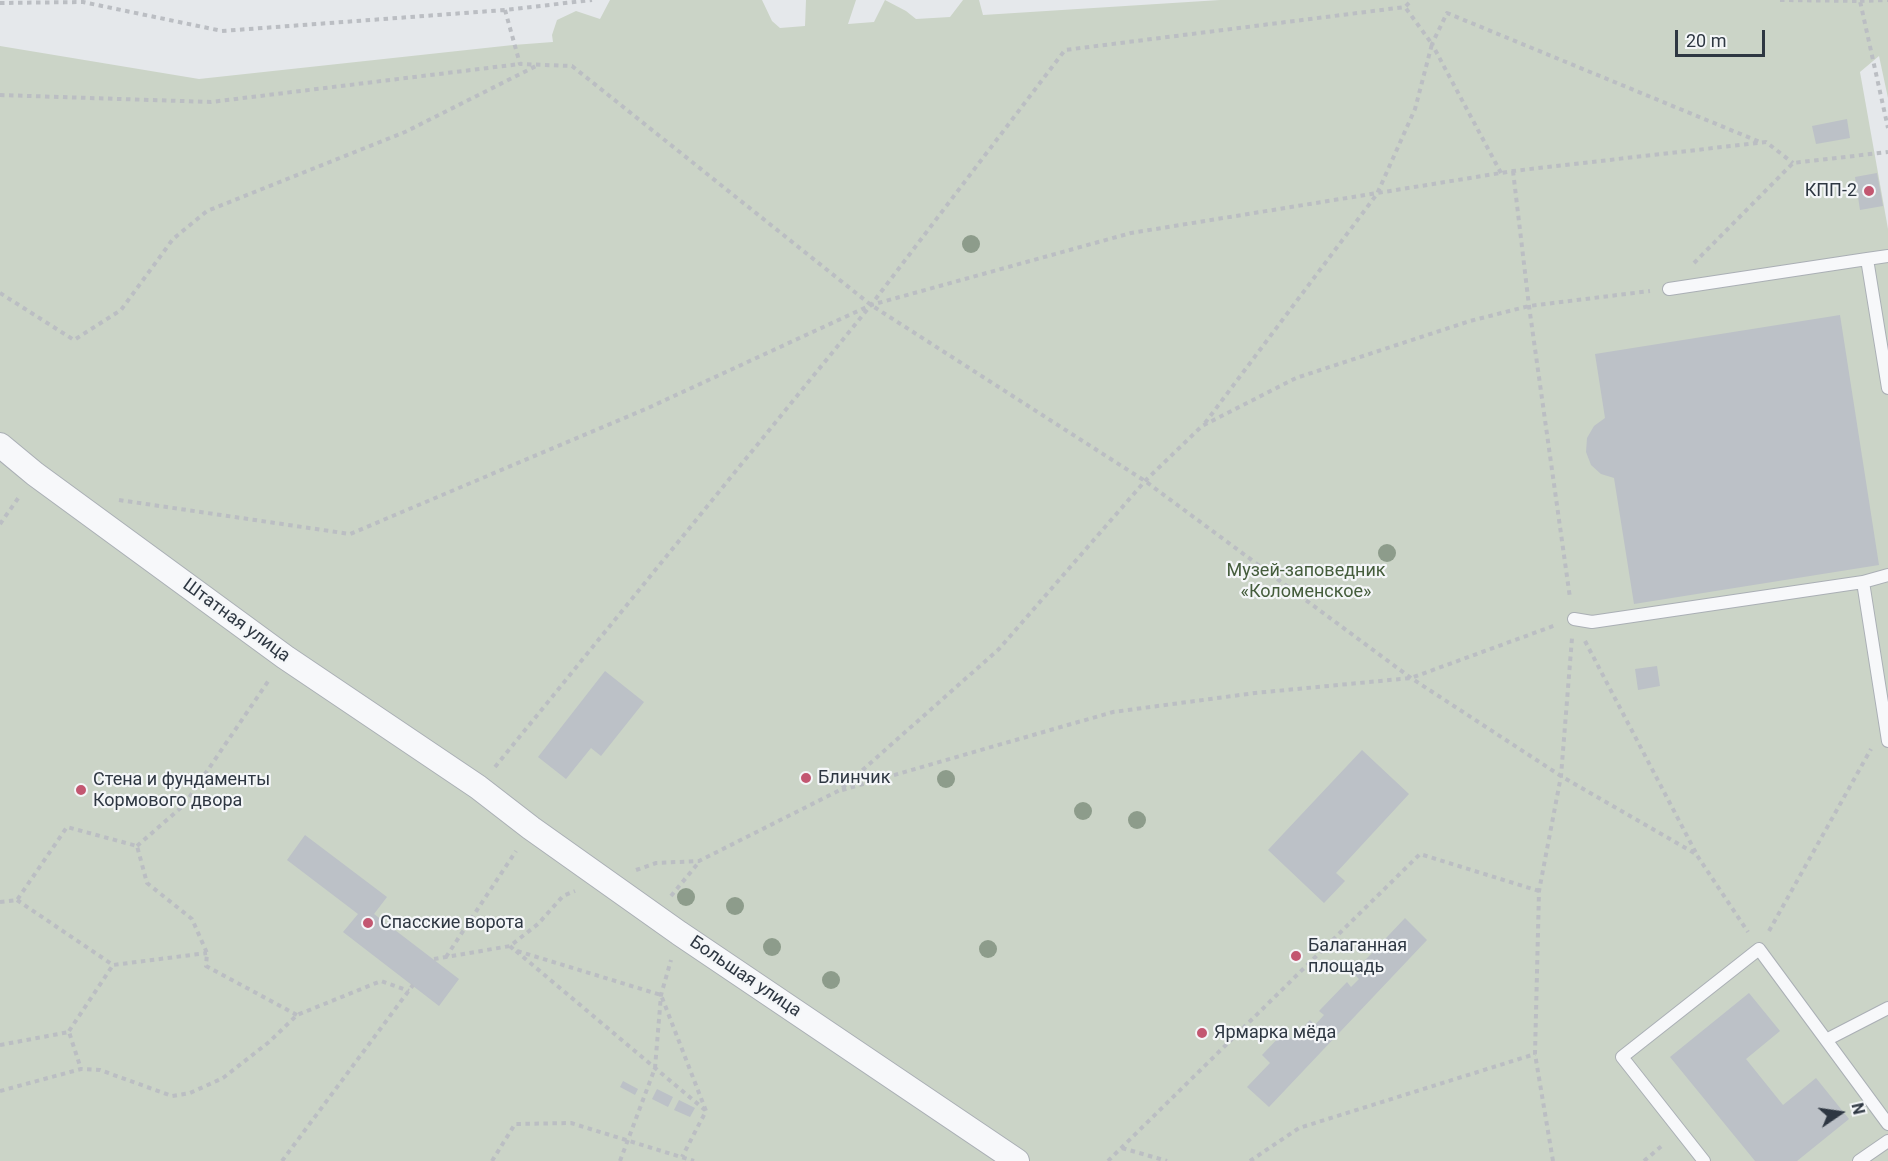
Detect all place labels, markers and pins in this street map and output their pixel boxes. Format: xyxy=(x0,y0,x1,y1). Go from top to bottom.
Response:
place label: КПП-2 xyxy=(1805,180,1857,202)
marker: КПП-2 xyxy=(1862,184,1876,198)
place label: Блинчик xyxy=(818,767,890,789)
place label: Стена и фундаменты Кормового двора xyxy=(93,769,270,812)
marker: Блинчик xyxy=(799,771,813,785)
marker: Стена и фундаменты Кормового двора xyxy=(74,783,88,797)
place label: Спасские ворота xyxy=(380,912,524,934)
marker: Спасские ворота xyxy=(361,916,375,930)
place label: Балаганная площадь xyxy=(1308,935,1407,978)
marker: Балаганная площадь xyxy=(1289,949,1303,963)
place label: Ярмарка мёда xyxy=(1214,1022,1336,1044)
marker: Ярмарка мёда xyxy=(1195,1026,1209,1040)

